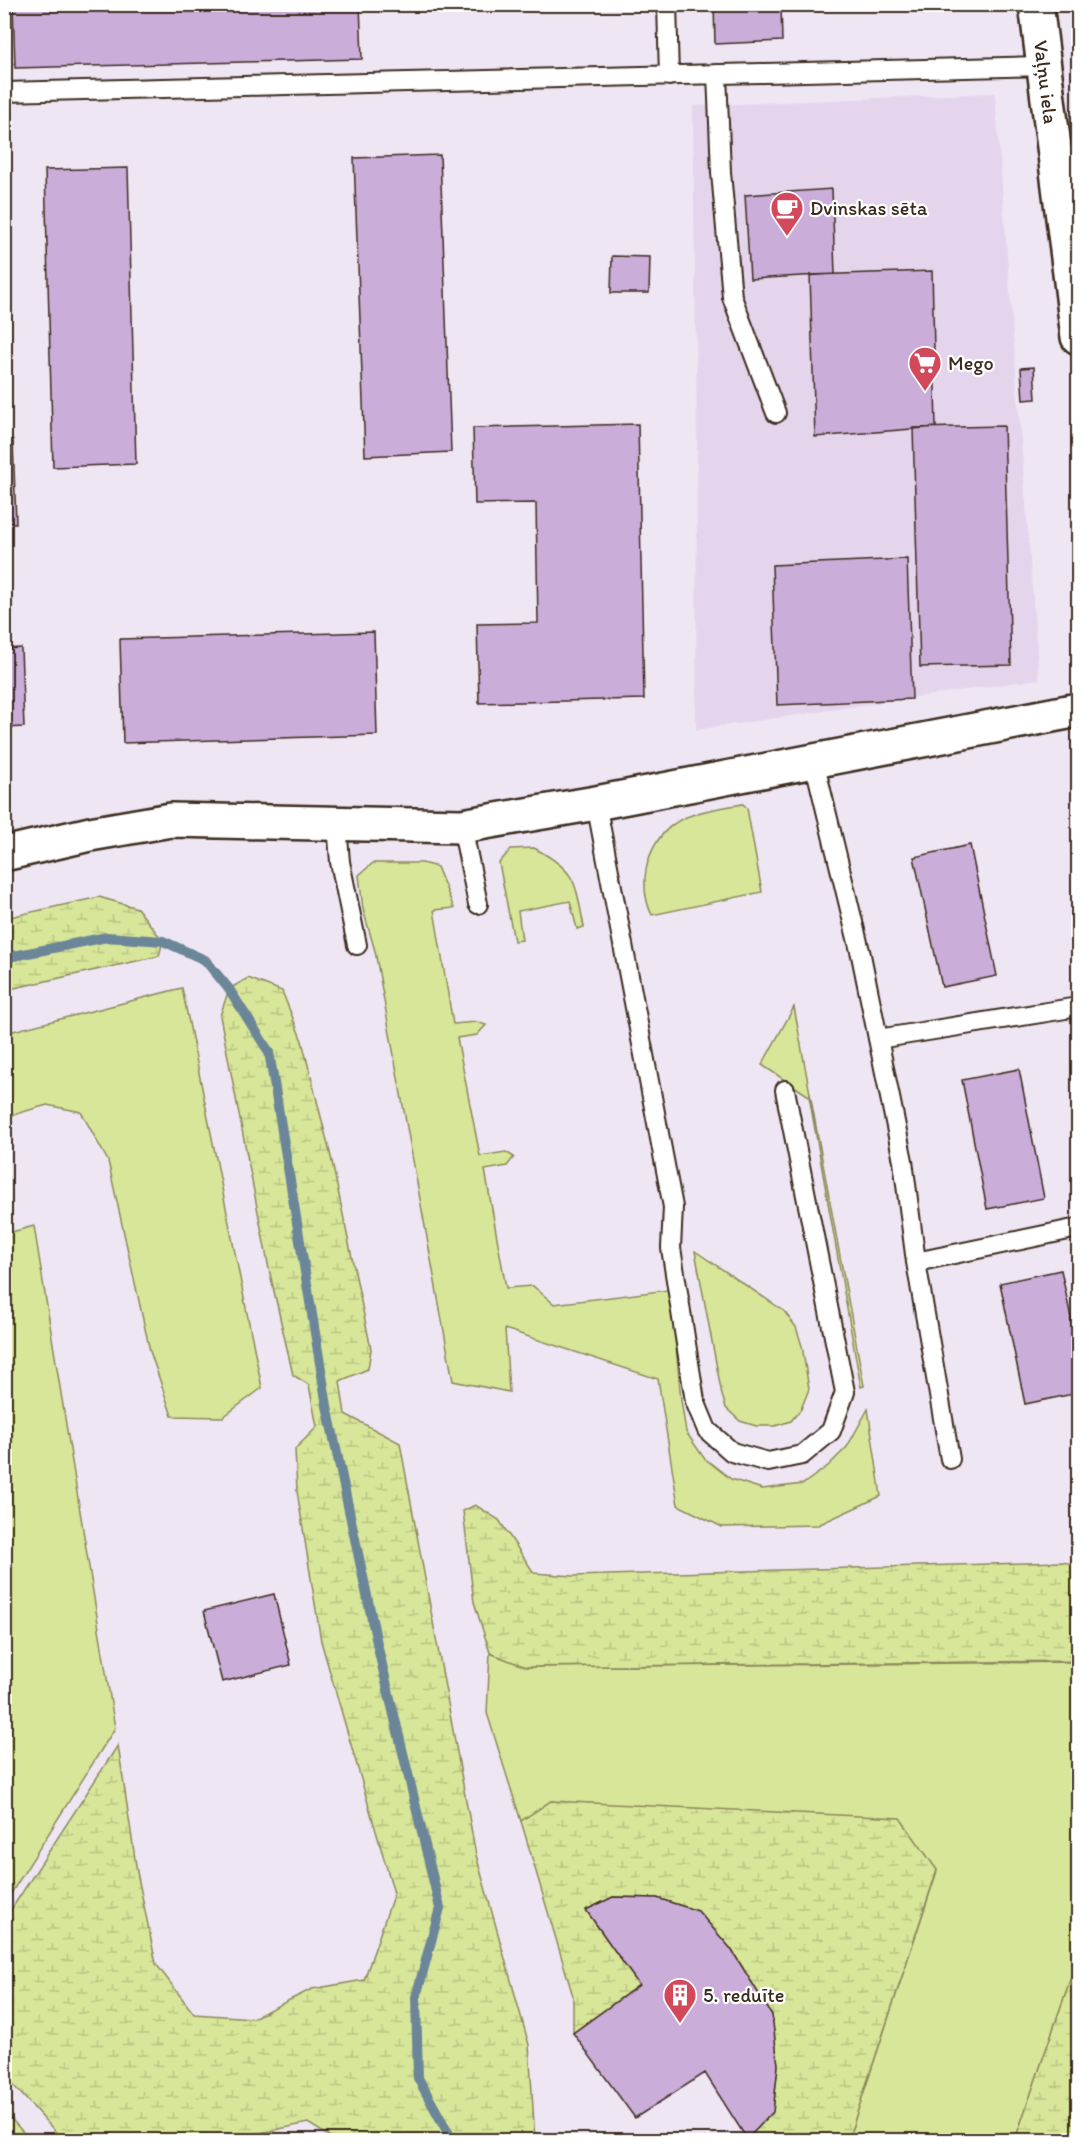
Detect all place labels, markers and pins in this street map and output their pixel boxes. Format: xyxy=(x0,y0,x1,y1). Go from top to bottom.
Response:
cafe icon: Dvinskas sēta xyxy=(769,190,805,237)
place label: Dvinskas sēta xyxy=(810,196,928,220)
supermarket icon: Mego xyxy=(907,345,943,392)
place label: Mego xyxy=(948,351,994,375)
building icon: 5. reduīte xyxy=(662,1977,698,2024)
place label: 5. reduīte xyxy=(703,1983,784,2007)

